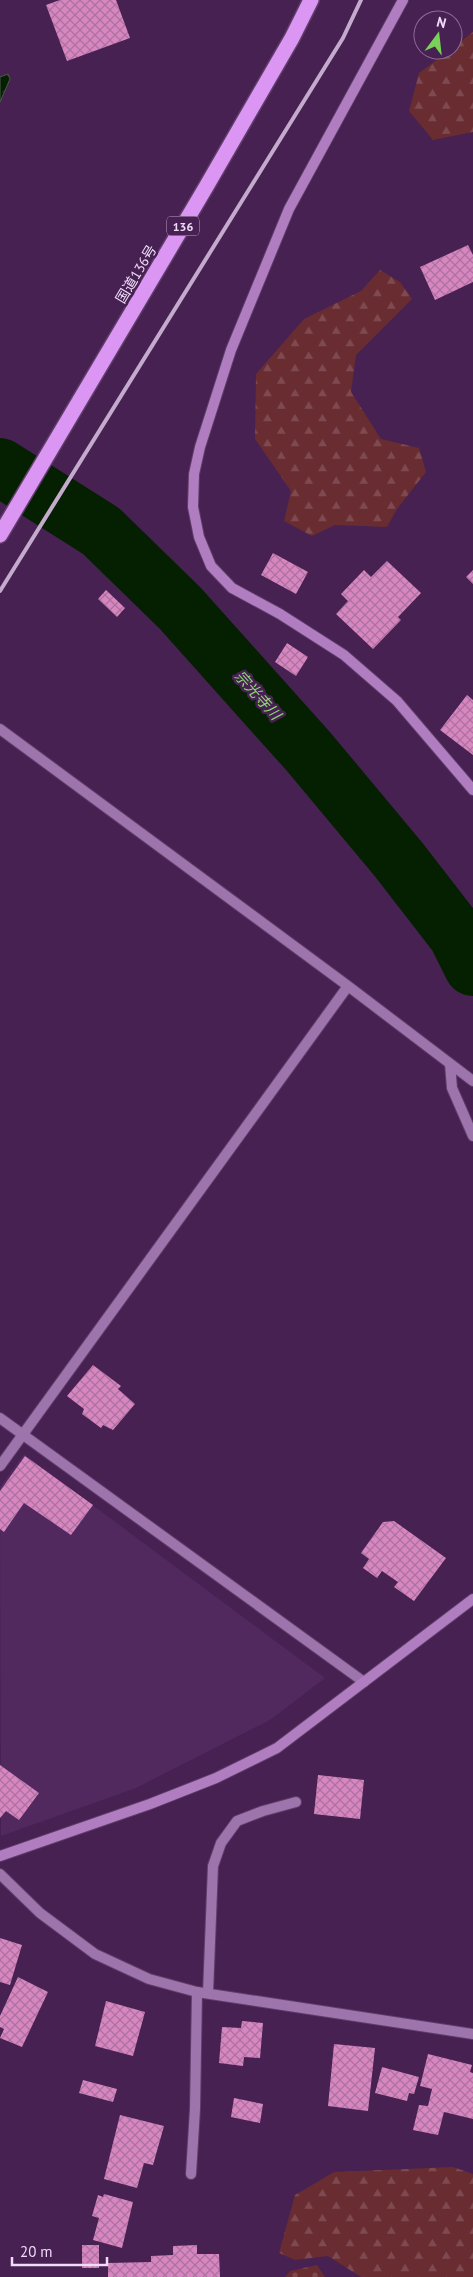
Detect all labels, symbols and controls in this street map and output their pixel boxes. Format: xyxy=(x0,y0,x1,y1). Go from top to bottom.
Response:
north arrow xyxy=(413,10,463,60)
text: N xyxy=(435,13,448,32)
road number: 136 xyxy=(167,217,199,236)
street label: 国道136号 xyxy=(112,242,160,306)
water label: 宗光寺川 xyxy=(231,666,286,725)
scale bar xyxy=(12,2234,108,2266)
text: 20 m xyxy=(20,2242,53,2261)

